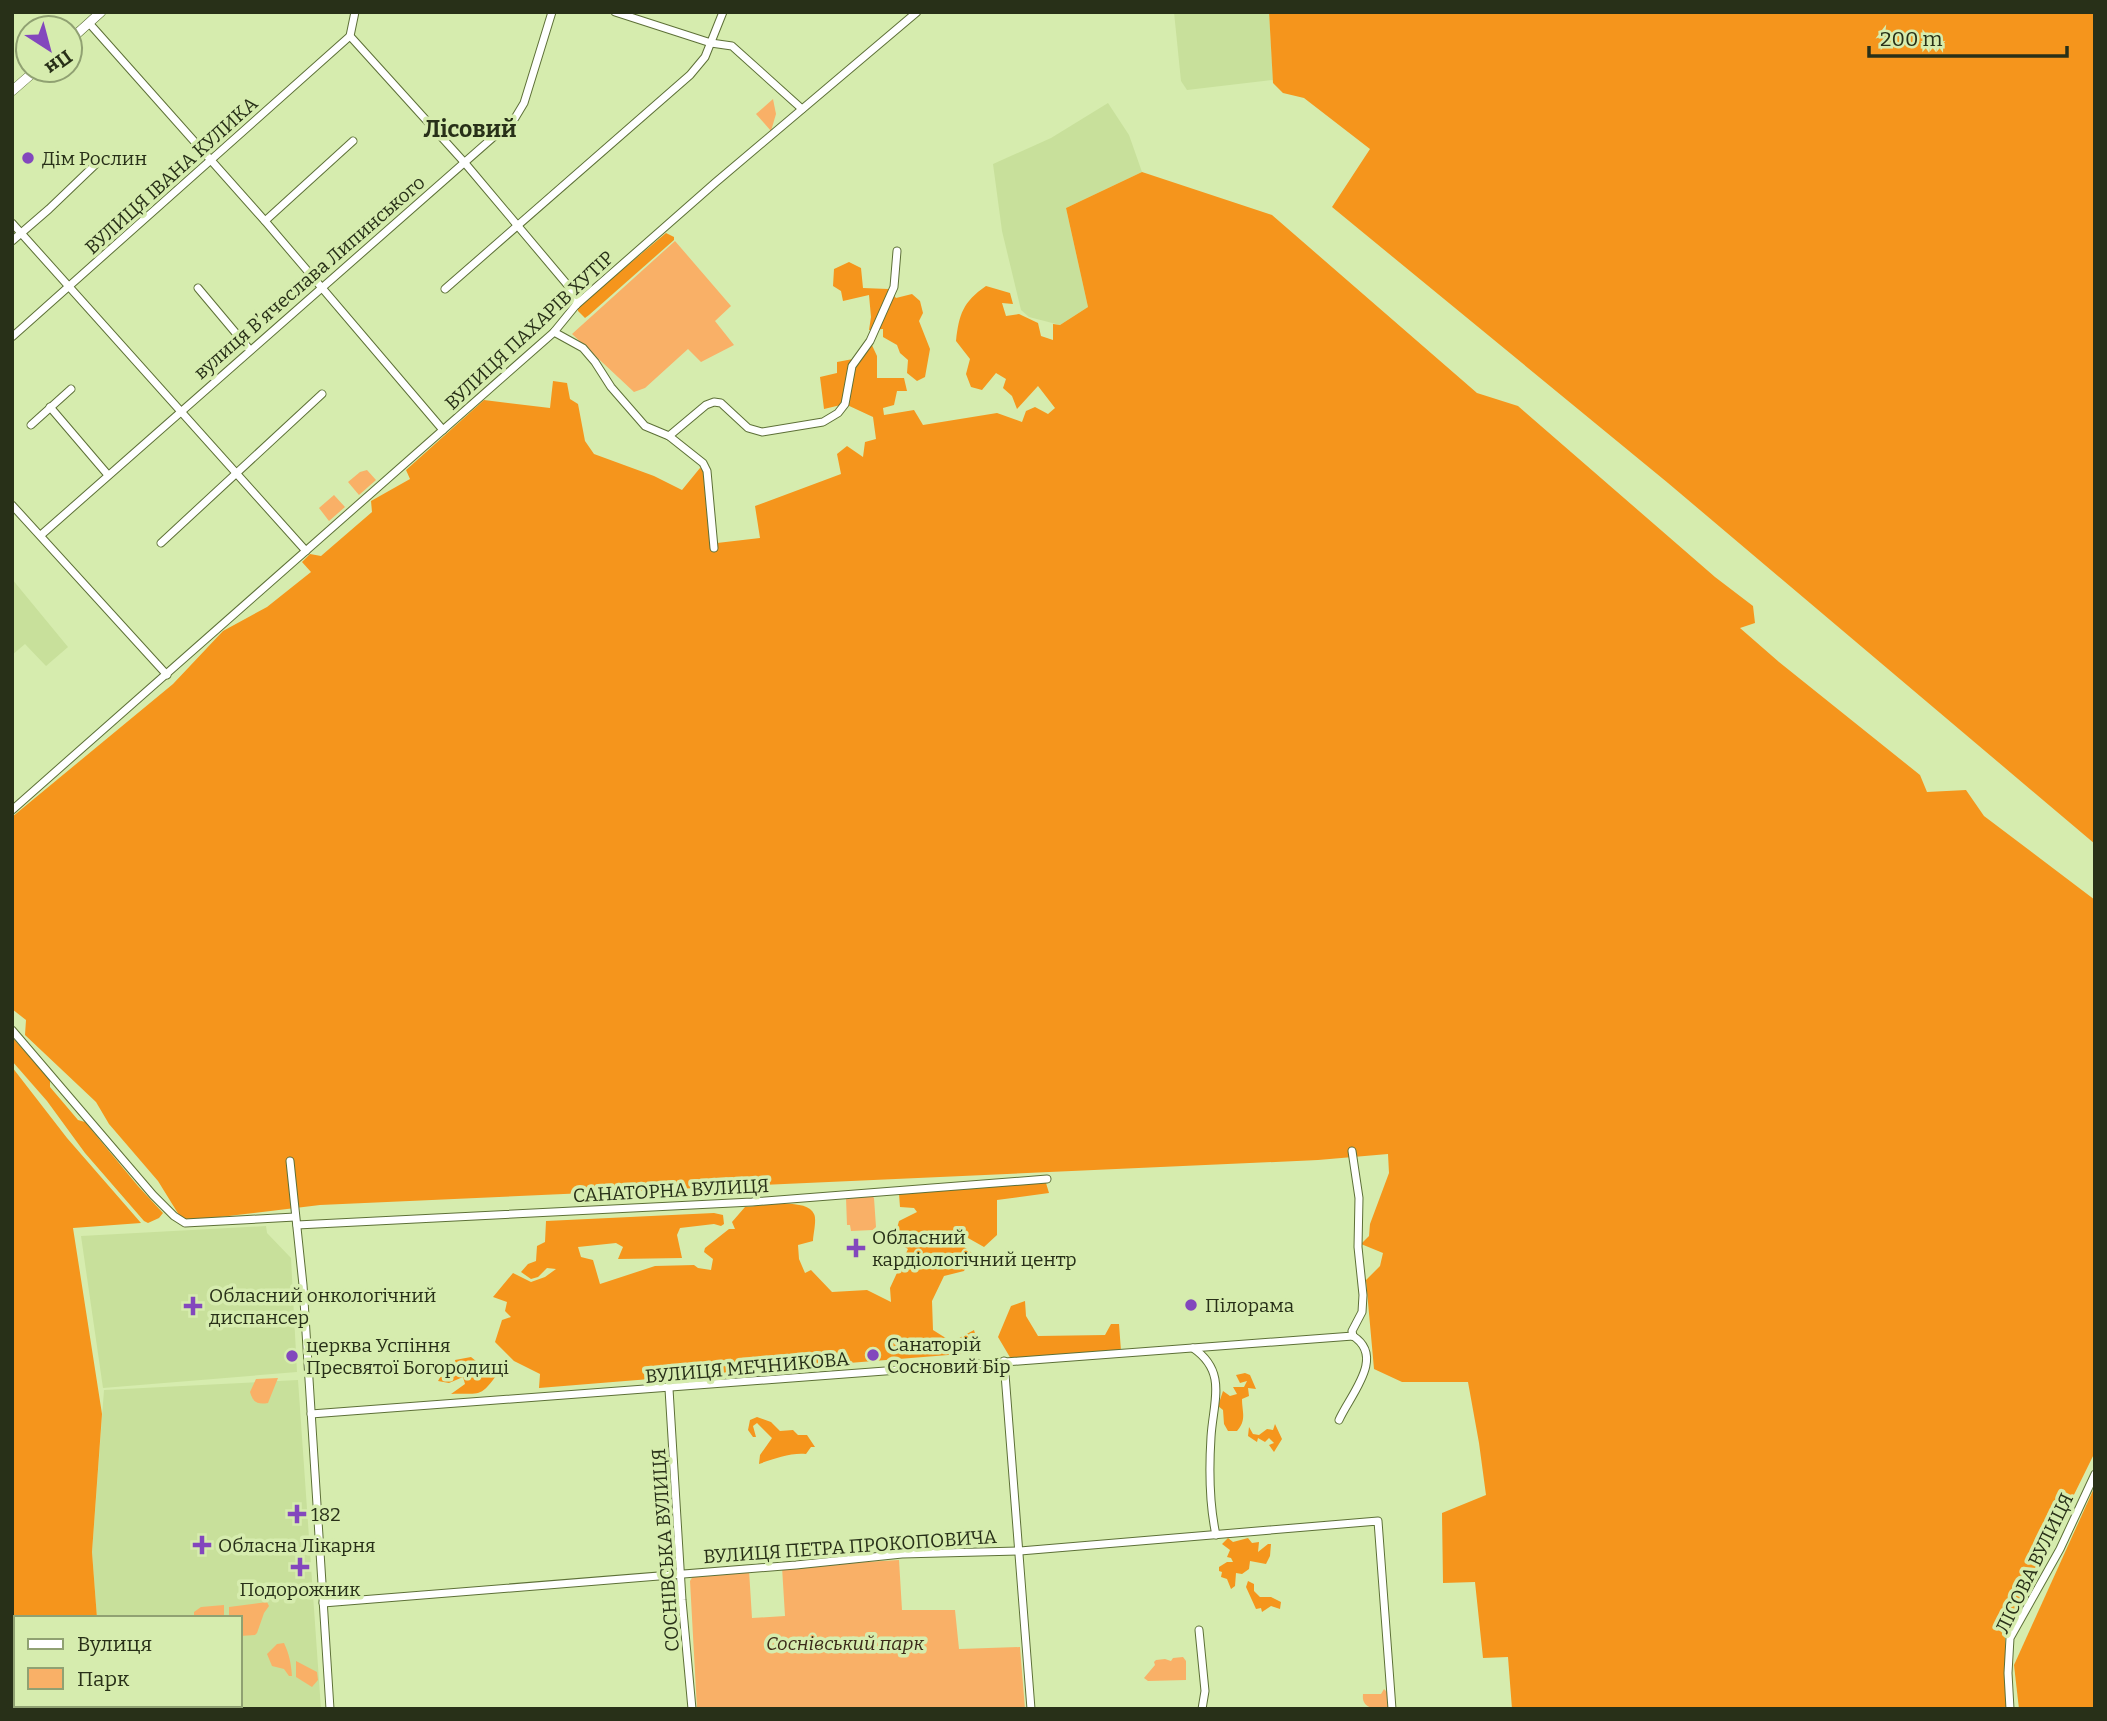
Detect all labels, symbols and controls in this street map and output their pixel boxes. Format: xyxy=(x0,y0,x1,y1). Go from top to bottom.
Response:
north arrow xyxy=(14,14,84,84)
scale bar xyxy=(1869,14,2067,58)
text: 200 m xyxy=(1880,26,1943,52)
text: Пн xyxy=(41,45,77,80)
street label: ВУЛИЦЯ ІВАНА КУЛИКА xyxy=(80,92,263,259)
district label: Лісовий xyxy=(423,115,517,143)
place label: Дім Рослин xyxy=(42,147,147,170)
marker: Дім Рослин xyxy=(20,150,36,166)
street label: вулиця Вʼячеслава Липинського xyxy=(189,171,430,384)
street label: ВУЛИЦЯ ПАХАРІВ ХУТІР xyxy=(440,246,619,415)
street label: САНАТОРНА ВУЛИЦЯ xyxy=(572,1174,770,1207)
place label: Обласний кардіологічний центр xyxy=(872,1226,1077,1271)
marker: Обласний кардіологічний центр xyxy=(846,1238,866,1258)
place label: Обласний онкологічний диспансер xyxy=(209,1284,436,1329)
place label: Пілорама xyxy=(1205,1294,1295,1317)
marker: Обласний онкологічний диспансер xyxy=(183,1296,203,1316)
marker: Пілорама xyxy=(1183,1297,1199,1313)
place label: Санаторій Сосновий Бір xyxy=(887,1333,1011,1378)
place label: церква Успіння Пресвятої Богородиці xyxy=(306,1334,509,1379)
street label: ВУЛИЦЯ МЕЧНИКОВА xyxy=(644,1347,851,1388)
marker: Санаторій Сосновий Бір xyxy=(865,1347,881,1363)
marker: церква Успіння Пресвятої Богородиці xyxy=(284,1348,300,1364)
street label: СОСНІВСЬКА ВУЛИЦЯ xyxy=(647,1448,684,1652)
street label: ЛІСОВА ВУЛИЦЯ xyxy=(1991,1489,2078,1637)
place label: 182 xyxy=(311,1503,340,1526)
marker: 182 xyxy=(289,1506,305,1522)
street label: ВУЛИЦЯ ПЕТРА ПРОКОПОВИЧА xyxy=(703,1525,998,1568)
place label: Обласна Лікарня xyxy=(218,1534,376,1557)
marker: Обласна Лікарня xyxy=(192,1535,212,1555)
marker: Подорожник xyxy=(292,1559,308,1575)
place label: Подорожник xyxy=(240,1578,361,1601)
legend xyxy=(14,1616,242,1707)
text: Вулиця xyxy=(77,1631,152,1657)
park label: Соснівський парк xyxy=(766,1632,924,1655)
text: Парк xyxy=(77,1666,130,1692)

